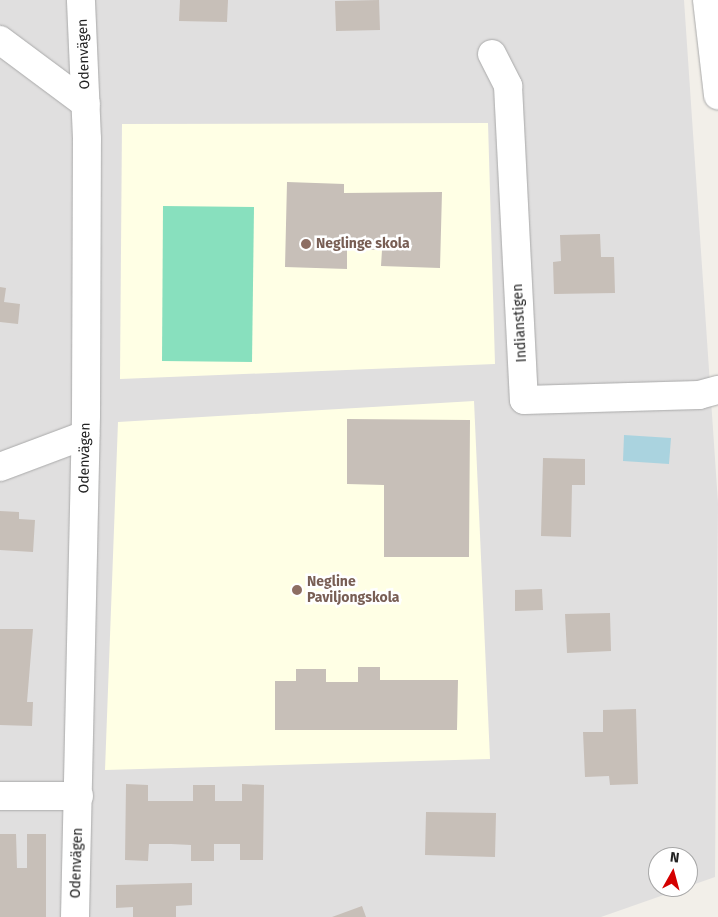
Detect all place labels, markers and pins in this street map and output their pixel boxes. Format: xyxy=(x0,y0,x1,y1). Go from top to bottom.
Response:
place label: Neglinge skola xyxy=(316,236,410,252)
marker: Neglinge skola xyxy=(300,238,312,250)
place label: Negline Paviljongskola xyxy=(307,574,399,606)
marker: Negline Paviljongskola xyxy=(291,584,303,596)

